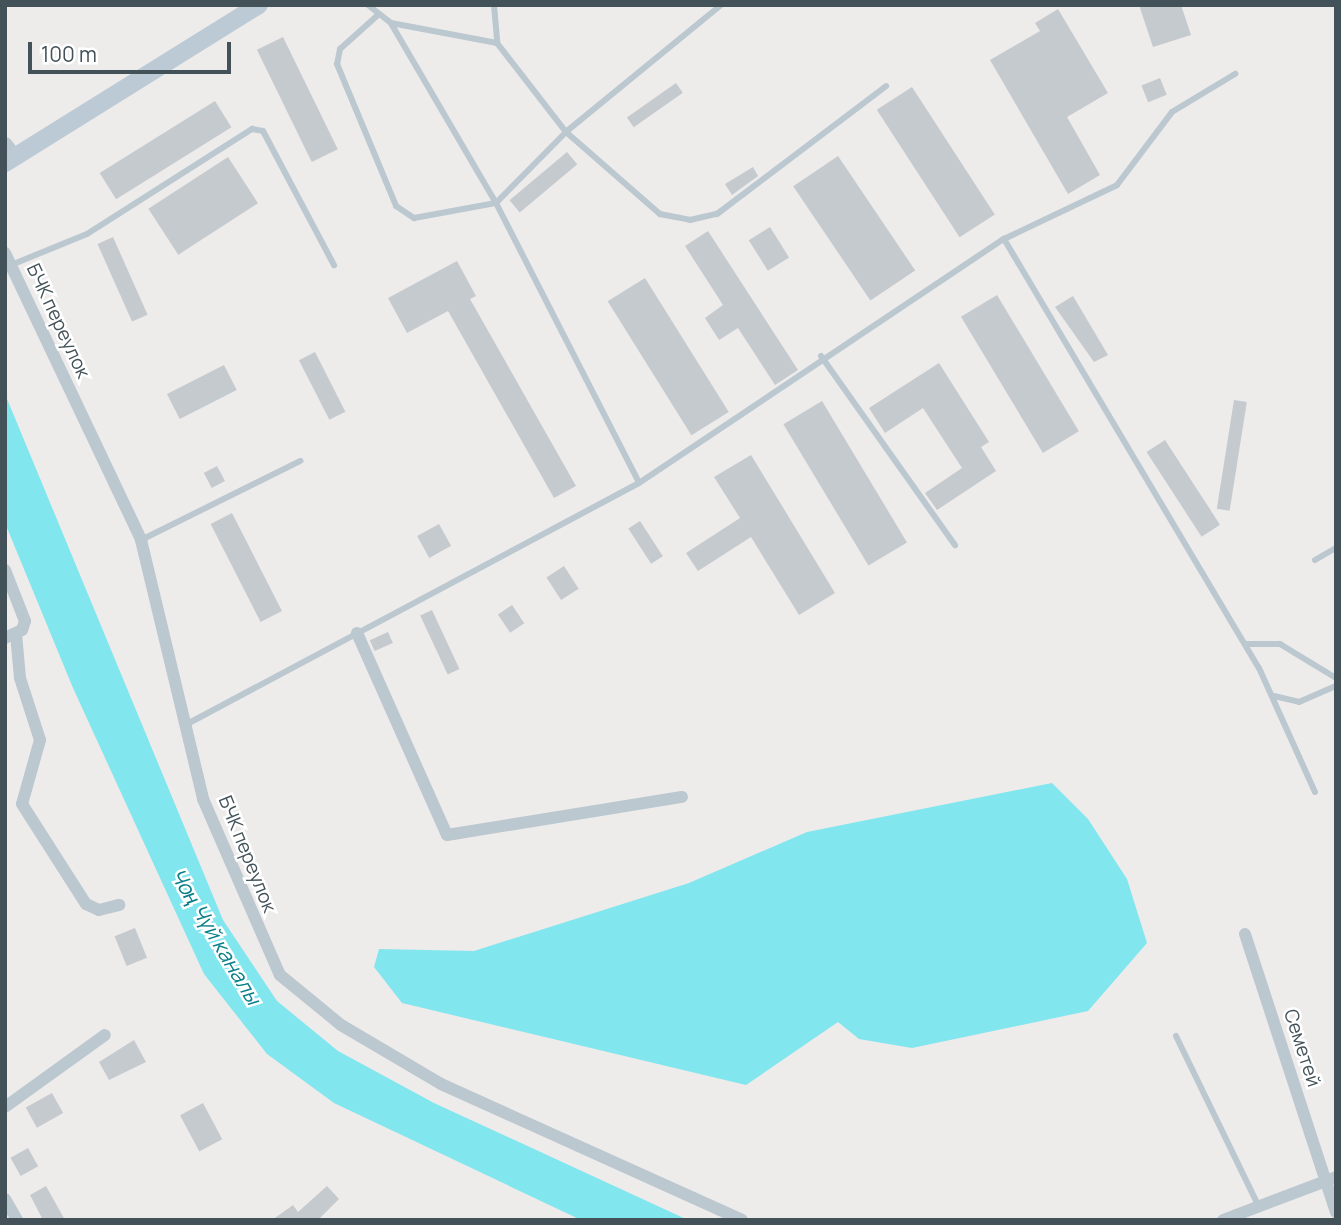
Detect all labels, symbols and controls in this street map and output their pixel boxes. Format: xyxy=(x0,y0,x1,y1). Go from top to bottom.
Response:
scale bar xyxy=(32,28,234,72)
text: 100 m xyxy=(41,40,97,68)
street label: БЧК переулок xyxy=(21,260,95,382)
street label: БЧК переулок xyxy=(213,792,281,916)
water label: Чоң Чүй каналы xyxy=(165,863,267,1009)
street label: Семетей xyxy=(1279,1006,1325,1090)

